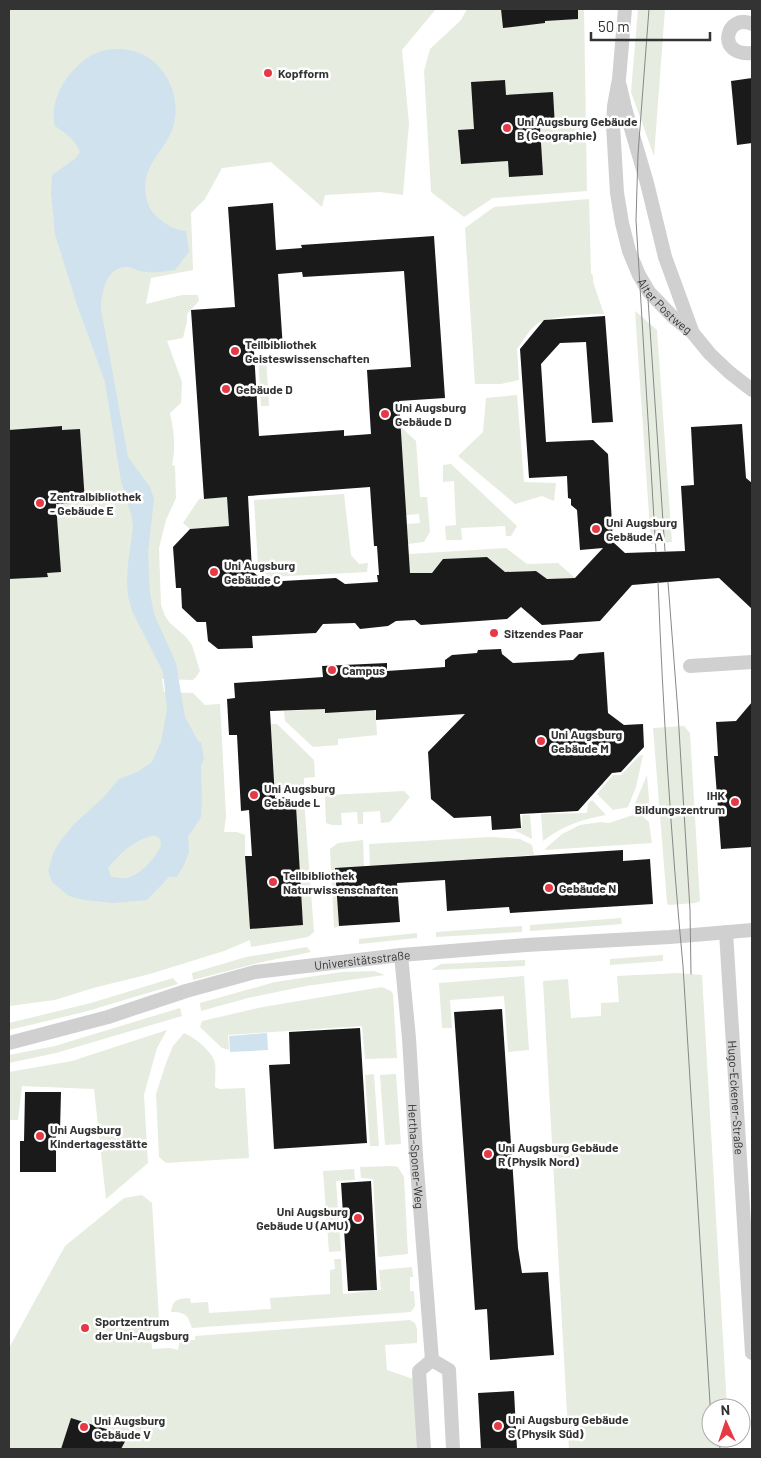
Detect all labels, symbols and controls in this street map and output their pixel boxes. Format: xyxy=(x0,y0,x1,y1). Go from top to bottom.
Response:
scale bar xyxy=(591,10,710,42)
text: 50 m xyxy=(598,17,630,35)
place label: Kopfform xyxy=(278,66,329,80)
marker: Kopfform xyxy=(262,67,274,79)
place label: Uni Augsburg Gebäude B (Geographie) xyxy=(517,114,638,142)
marker: Uni Augsburg Gebäude B (Geographie) xyxy=(501,122,513,134)
street label: Alter Postweg xyxy=(635,276,695,337)
place label: Teilbibliothek Geisteswissenschaften xyxy=(245,337,370,365)
marker: Teilbibliothek Geisteswissenschaften xyxy=(229,345,241,357)
place label: Gebäude D xyxy=(236,382,293,396)
marker: Gebäude D xyxy=(220,383,232,395)
place label: Uni Augsburg Gebäude D xyxy=(395,400,466,428)
marker: Uni Augsburg Gebäude D xyxy=(379,408,391,420)
place label: Zentralbibliothek - Gebäude E xyxy=(50,489,142,517)
marker: Zentralbibliothek - Gebäude E xyxy=(34,497,46,509)
place label: Uni Augsburg Gebäude A xyxy=(606,515,677,543)
marker: Uni Augsburg Gebäude A xyxy=(590,523,602,535)
place label: Uni Augsburg Gebäude C xyxy=(224,558,295,586)
marker: Uni Augsburg Gebäude C xyxy=(208,566,220,578)
place label: Sitzendes Paar xyxy=(504,626,584,640)
marker: Sitzendes Paar xyxy=(488,627,500,639)
place label: Campus xyxy=(342,663,385,677)
marker: Campus xyxy=(326,664,338,676)
place label: Uni Augsburg Gebäude M xyxy=(551,727,622,755)
marker: Uni Augsburg Gebäude M xyxy=(535,735,547,747)
place label: Uni Augsburg Gebäude L xyxy=(264,781,335,809)
place label: IHK Bildungszentrum xyxy=(635,788,725,816)
marker: Uni Augsburg Gebäude L xyxy=(248,789,260,801)
marker: IHK Bildungszentrum xyxy=(729,796,741,808)
place label: Teilbibliothek Naturwissenschaften xyxy=(283,868,398,896)
marker: Teilbibliothek Naturwissenschaften xyxy=(267,876,279,888)
place label: Gebäude N xyxy=(559,881,616,895)
marker: Gebäude N xyxy=(543,882,555,894)
street label: Universitätsstraße xyxy=(313,947,411,972)
street label: Hugo-Eckener-Straße xyxy=(726,1040,747,1155)
street label: Hertha-Sponer-Weg xyxy=(406,1103,427,1209)
place label: Uni Augsburg Kindertagesstätte xyxy=(50,1122,148,1150)
marker: Uni Augsburg Kindertagesstätte xyxy=(34,1130,46,1142)
place label: Uni Augsburg Gebäude R (Physik Nord) xyxy=(498,1140,619,1168)
marker: Uni Augsburg Gebäude R (Physik Nord) xyxy=(482,1148,494,1160)
place label: Uni Augsburg Gebäude U (AMU) xyxy=(256,1204,349,1232)
marker: Uni Augsburg Gebäude U (AMU) xyxy=(352,1212,364,1224)
place label: Sportzentrum der Uni-Augsburg xyxy=(95,1314,189,1342)
marker: Sportzentrum der Uni-Augsburg xyxy=(79,1322,91,1334)
north arrow xyxy=(701,1398,751,1448)
text: N xyxy=(720,1401,730,1418)
place label: Uni Augsburg Gebäude S (Physik Süd) xyxy=(508,1412,629,1440)
place label: Uni Augsburg Gebäude V xyxy=(94,1413,165,1441)
marker: Uni Augsburg Gebäude S (Physik Süd) xyxy=(492,1420,504,1432)
marker: Uni Augsburg Gebäude V xyxy=(78,1421,90,1433)

